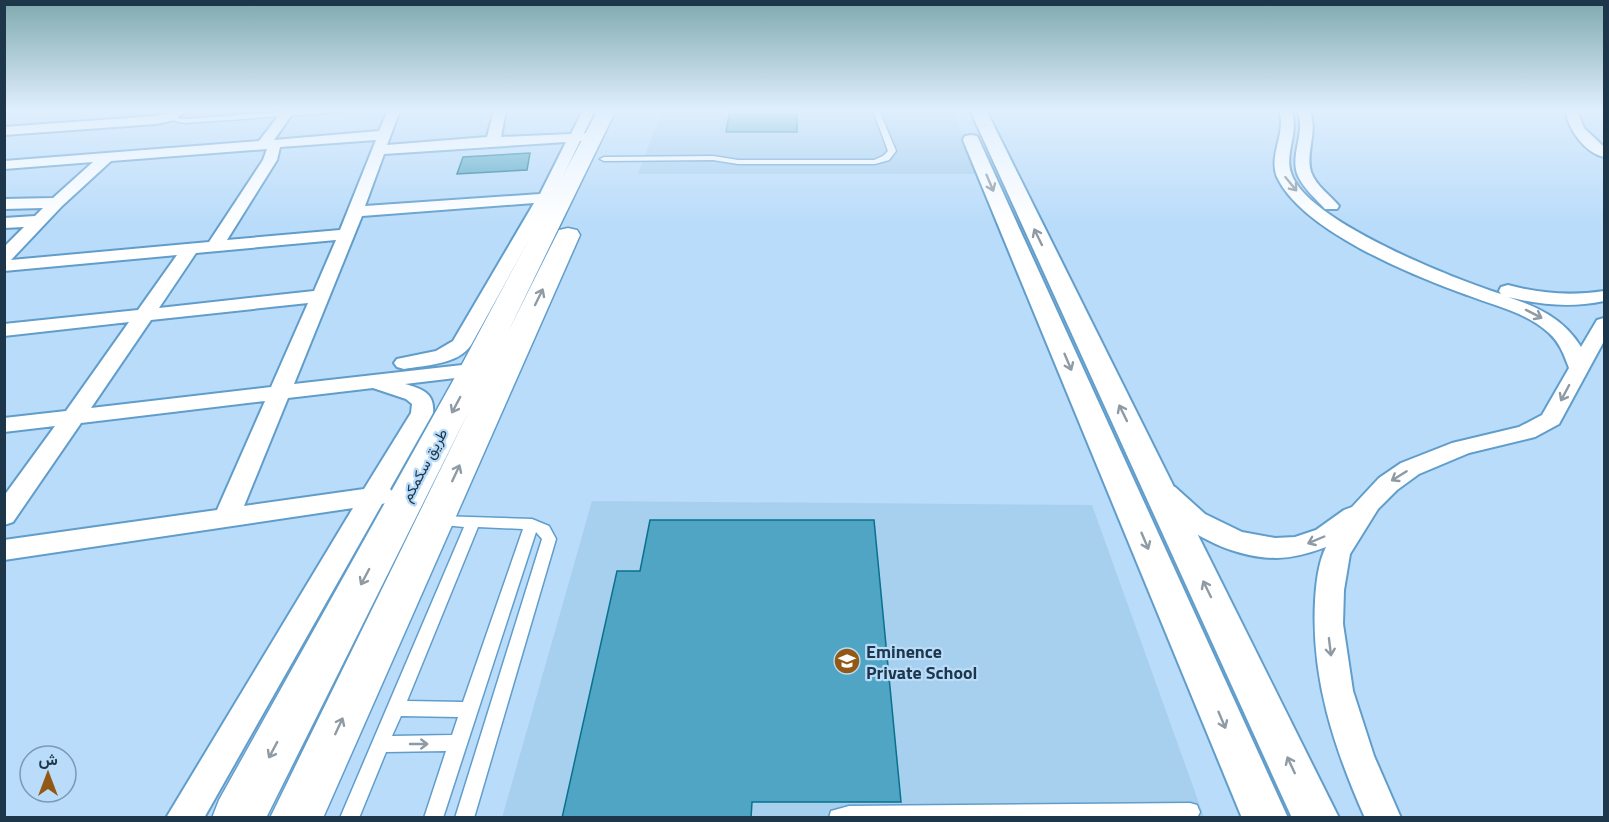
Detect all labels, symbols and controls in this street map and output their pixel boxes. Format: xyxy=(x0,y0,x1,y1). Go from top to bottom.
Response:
one-way arrow xyxy=(985,173,996,192)
one-way arrow xyxy=(1284,176,1297,192)
one-way arrow xyxy=(1032,229,1044,247)
one-way arrow xyxy=(533,288,545,306)
one-way arrow xyxy=(1524,309,1542,321)
one-way arrow xyxy=(1063,353,1074,371)
one-way arrow xyxy=(1559,384,1571,401)
one-way arrow xyxy=(449,396,461,414)
one-way arrow xyxy=(1116,404,1128,422)
street label: طريق سكمكم xyxy=(395,424,453,506)
one-way arrow xyxy=(450,465,462,483)
one-way arrow xyxy=(1390,470,1407,483)
one-way arrow xyxy=(1140,531,1151,550)
one-way arrow xyxy=(1307,535,1325,546)
one-way arrow xyxy=(358,568,370,586)
one-way arrow xyxy=(1201,580,1213,598)
one-way arrow xyxy=(1325,637,1336,656)
place label: Eminence Private School xyxy=(866,638,977,686)
school or university icon: Eminence Private School xyxy=(832,646,862,676)
one-way arrow xyxy=(1218,711,1229,729)
one-way arrow xyxy=(333,718,345,736)
one-way arrow xyxy=(408,738,428,750)
one-way arrow xyxy=(267,741,279,759)
north arrow xyxy=(18,744,78,804)
text: ش xyxy=(38,747,58,771)
one-way arrow xyxy=(1285,756,1297,774)

